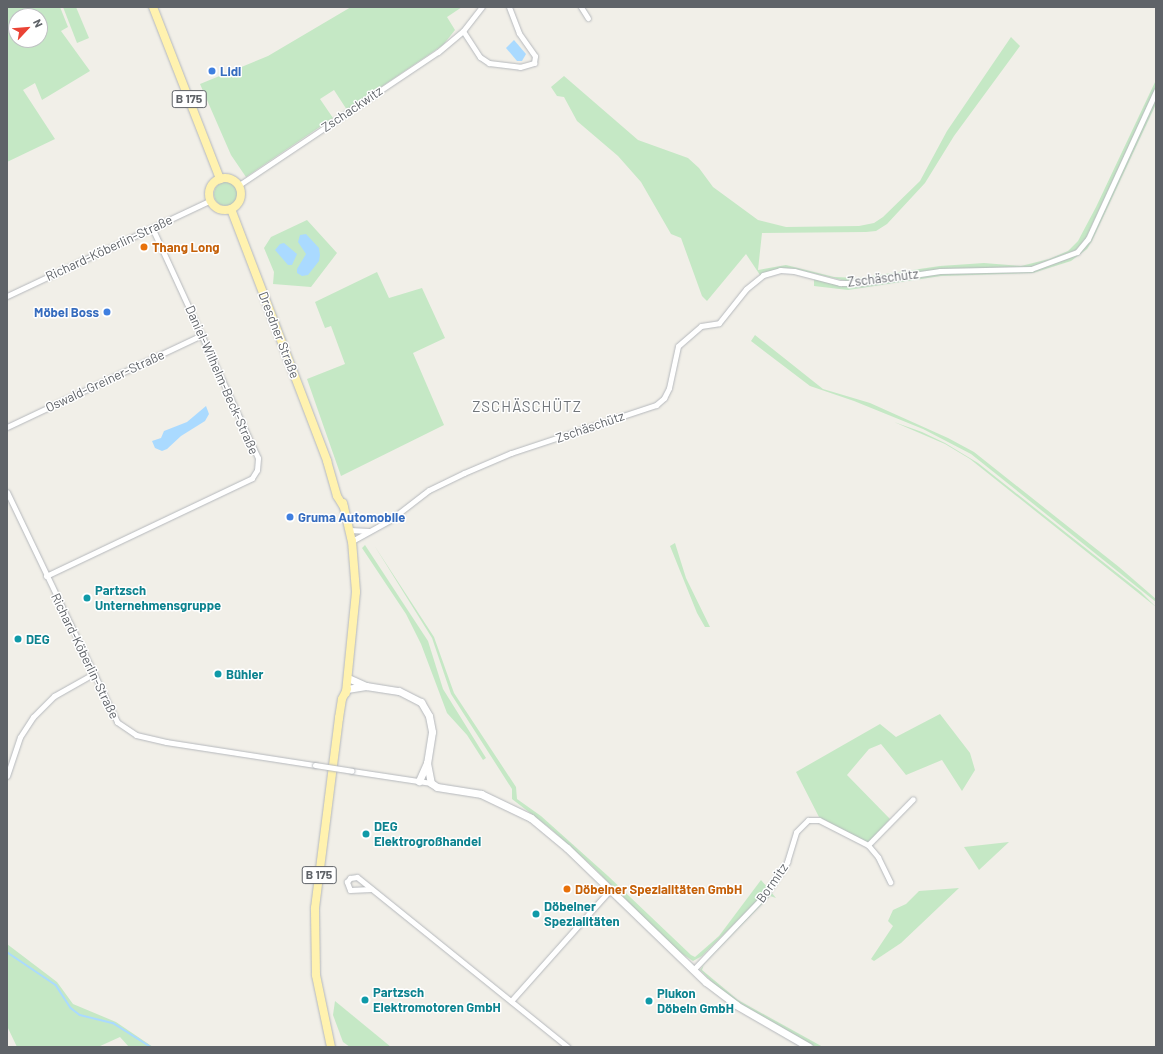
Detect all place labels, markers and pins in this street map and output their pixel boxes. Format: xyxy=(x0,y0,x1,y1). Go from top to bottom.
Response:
place label: Lidl xyxy=(220,63,241,79)
marker: Lidl xyxy=(207,66,217,76)
place label: Thang Long xyxy=(152,239,220,255)
marker: Thang Long xyxy=(139,242,149,252)
place label: Möbel Boss xyxy=(34,304,99,320)
marker: Möbel Boss xyxy=(102,307,112,317)
place label: Gruma Automobile xyxy=(298,509,405,525)
marker: Gruma Automobile xyxy=(285,512,295,522)
place label: Partzsch Unternehmensgruppe xyxy=(95,583,221,614)
marker: Partzsch Unternehmensgruppe xyxy=(82,593,92,603)
place label: DEG xyxy=(26,631,50,647)
marker: DEG xyxy=(13,634,23,644)
place label: Bühler xyxy=(226,666,263,682)
marker: Bühler xyxy=(213,669,223,679)
place label: DEG Elektrogroßhandel xyxy=(374,819,481,850)
marker: DEG Elektrogroßhandel xyxy=(361,829,371,839)
place label: Döbelner Spezialitäten GmbH xyxy=(575,881,742,897)
marker: Döbelner Spezialitäten GmbH xyxy=(562,884,572,894)
place label: Döbelner Spezialitäten xyxy=(544,899,620,930)
marker: Döbelner Spezialitäten xyxy=(531,909,541,919)
place label: Partzsch Elektromotoren GmbH xyxy=(373,985,501,1016)
place label: Plukon Döbeln GmbH xyxy=(657,986,734,1017)
marker: Partzsch Elektromotoren GmbH xyxy=(360,995,370,1005)
marker: Plukon Döbeln GmbH xyxy=(644,996,654,1006)

